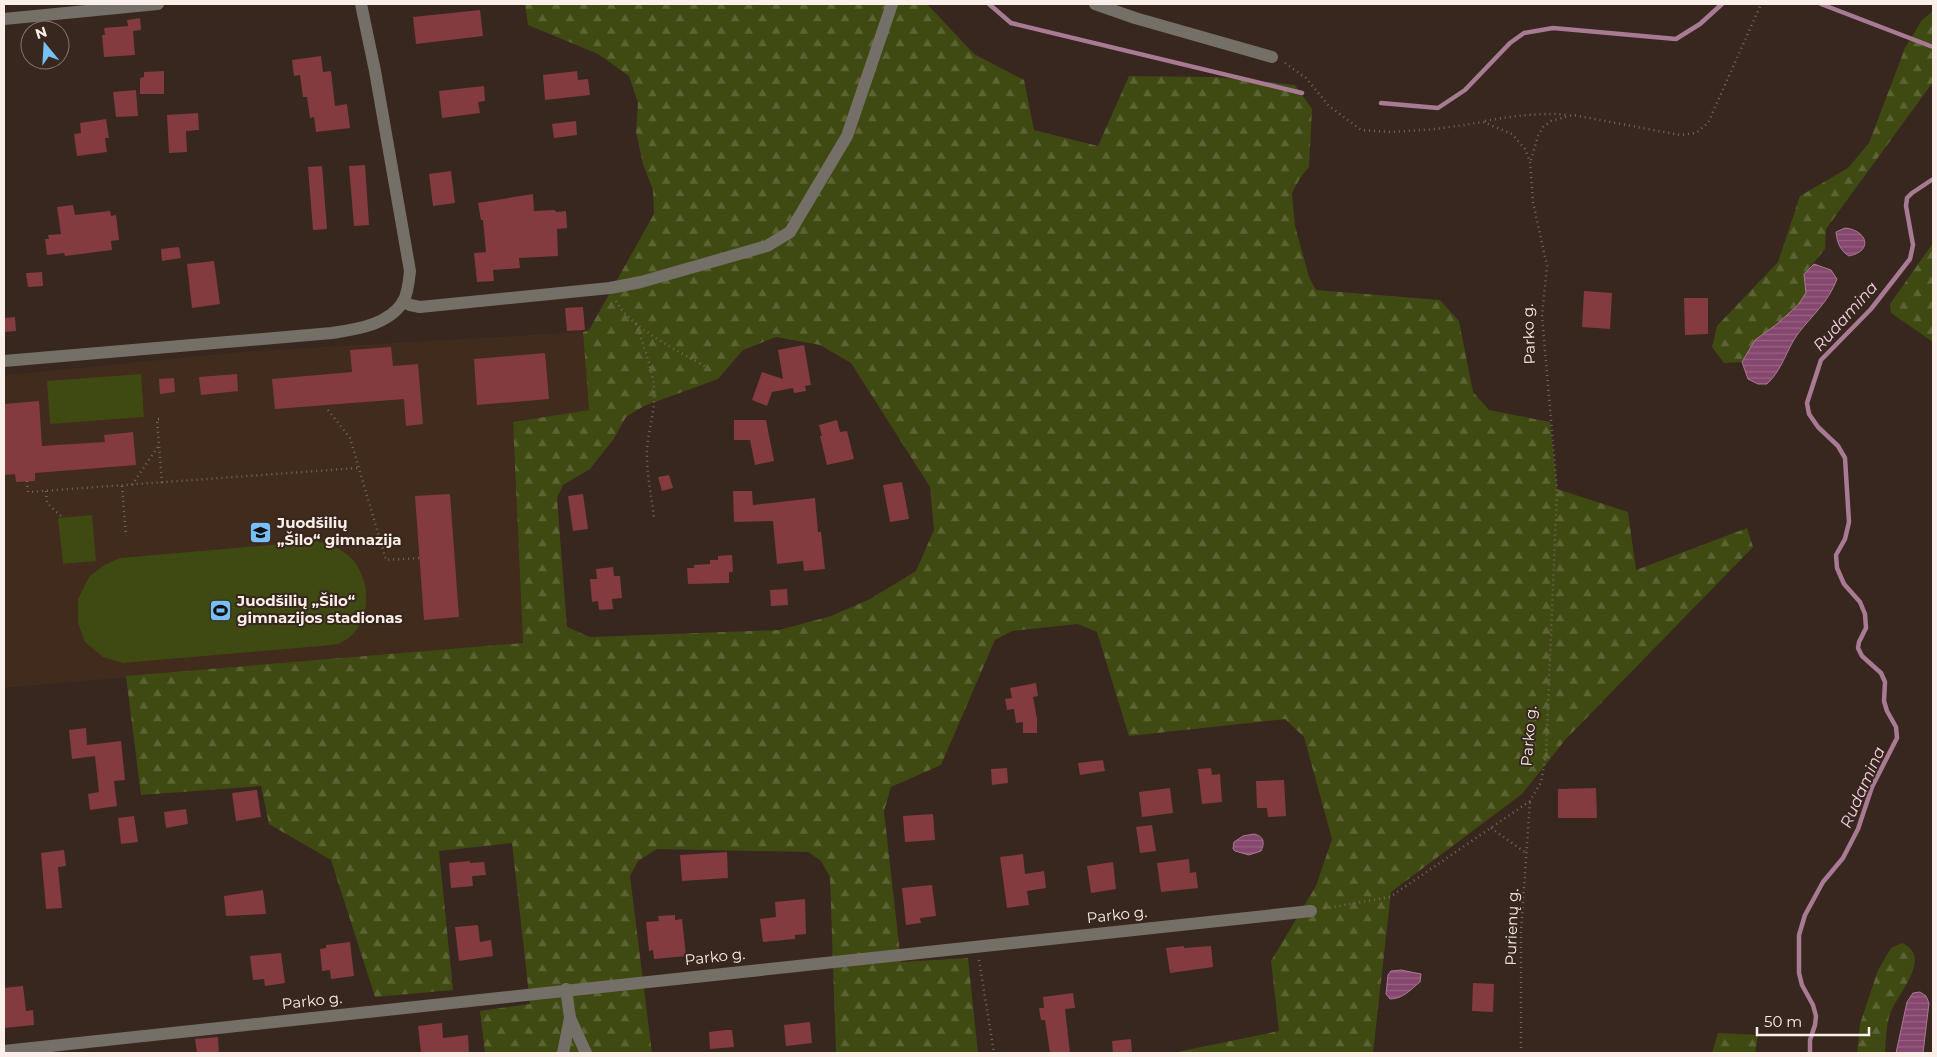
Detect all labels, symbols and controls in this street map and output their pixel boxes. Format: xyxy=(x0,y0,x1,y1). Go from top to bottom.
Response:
north arrow xyxy=(20,20,70,70)
text: N xyxy=(33,22,49,43)
water label: Rudamina xyxy=(1809,278,1882,355)
street label: Parko g. xyxy=(1518,303,1539,365)
place label: Juodšilių „Šilo“ gimnazija xyxy=(276,513,402,549)
school or university icon: Juodšilių „Šilo“ gimnazija xyxy=(249,520,273,544)
place label: Juodšilių „Šilo“ gimnazijos stadionas xyxy=(236,591,403,627)
sports icon: Juodšilių „Šilo“ gimnazijos stadionas xyxy=(209,598,233,622)
street label: Parko g. xyxy=(1516,705,1541,767)
water label: Rudamina xyxy=(1836,743,1889,831)
street label: Purienų g. xyxy=(1501,888,1522,966)
street label: Parko g. xyxy=(1086,902,1148,927)
street label: Parko g. xyxy=(684,944,746,969)
street label: Parko g. xyxy=(281,988,343,1013)
scale bar xyxy=(1757,1004,1870,1036)
text: 50 m xyxy=(1764,1012,1802,1031)

